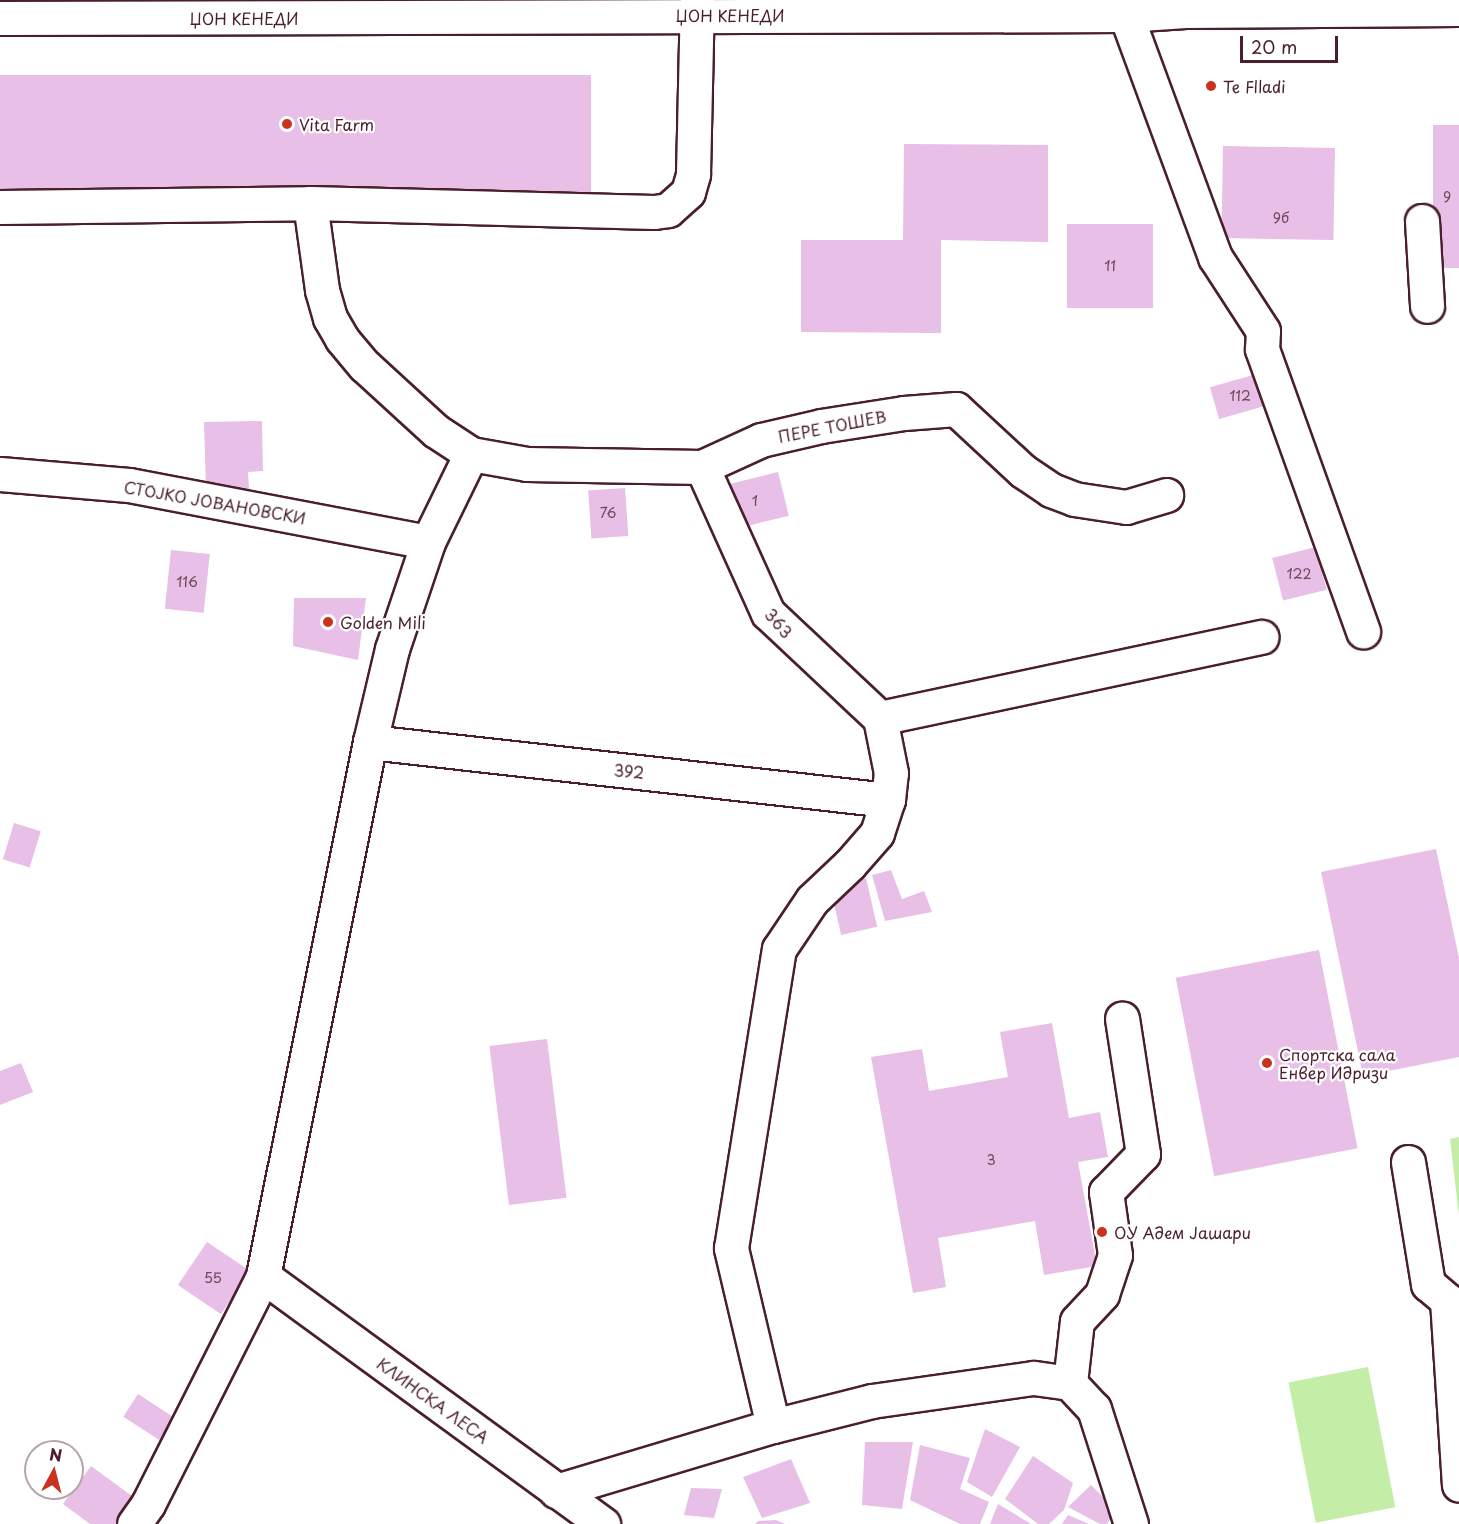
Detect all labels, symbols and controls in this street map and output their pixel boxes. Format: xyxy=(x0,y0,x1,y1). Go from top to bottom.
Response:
street label: ЏОН КЕНЕДИ xyxy=(675,5,785,25)
street label: ЏОН КЕНЕДИ xyxy=(189,8,299,28)
scale bar xyxy=(1243,24,1340,62)
text: 20 m xyxy=(1251,33,1297,60)
place label: Te Flladi xyxy=(1223,76,1286,96)
marker: Te Flladi xyxy=(1204,79,1218,93)
place label: Vita Farm xyxy=(299,114,376,134)
marker: Vita Farm xyxy=(280,117,294,131)
house number: 9 xyxy=(1443,189,1451,205)
house number: 9б xyxy=(1273,210,1289,226)
house number: 11 xyxy=(1104,258,1116,274)
house number: 112 xyxy=(1229,388,1251,404)
street label: ПЕРЕ ТОШЕВ xyxy=(776,406,888,446)
street label: СТОЈКО ЈОВАНОВСКИ xyxy=(122,476,308,528)
house number: 1 xyxy=(752,493,758,509)
house number: 76 xyxy=(600,505,616,521)
house number: 122 xyxy=(1286,566,1312,582)
house number: 116 xyxy=(176,574,198,590)
street label: 363 xyxy=(761,604,797,642)
place label: Golden Mili xyxy=(340,612,427,632)
marker: Golden Mili xyxy=(321,615,335,629)
street label: 392 xyxy=(613,760,645,782)
place label: Спортска сала Енвер Идризи xyxy=(1279,1044,1396,1082)
marker: Спортска сала Енвер Идризи xyxy=(1260,1056,1274,1070)
house number: 3 xyxy=(986,1152,996,1168)
place label: ОУ Адем Јашари xyxy=(1114,1222,1254,1242)
marker: ОУ Адем Јашари xyxy=(1095,1225,1109,1239)
house number: 55 xyxy=(204,1270,222,1286)
street label: КЛИНСКА ЛЕСА xyxy=(373,1353,493,1447)
north arrow xyxy=(24,1440,84,1500)
text: N xyxy=(48,1441,64,1467)

